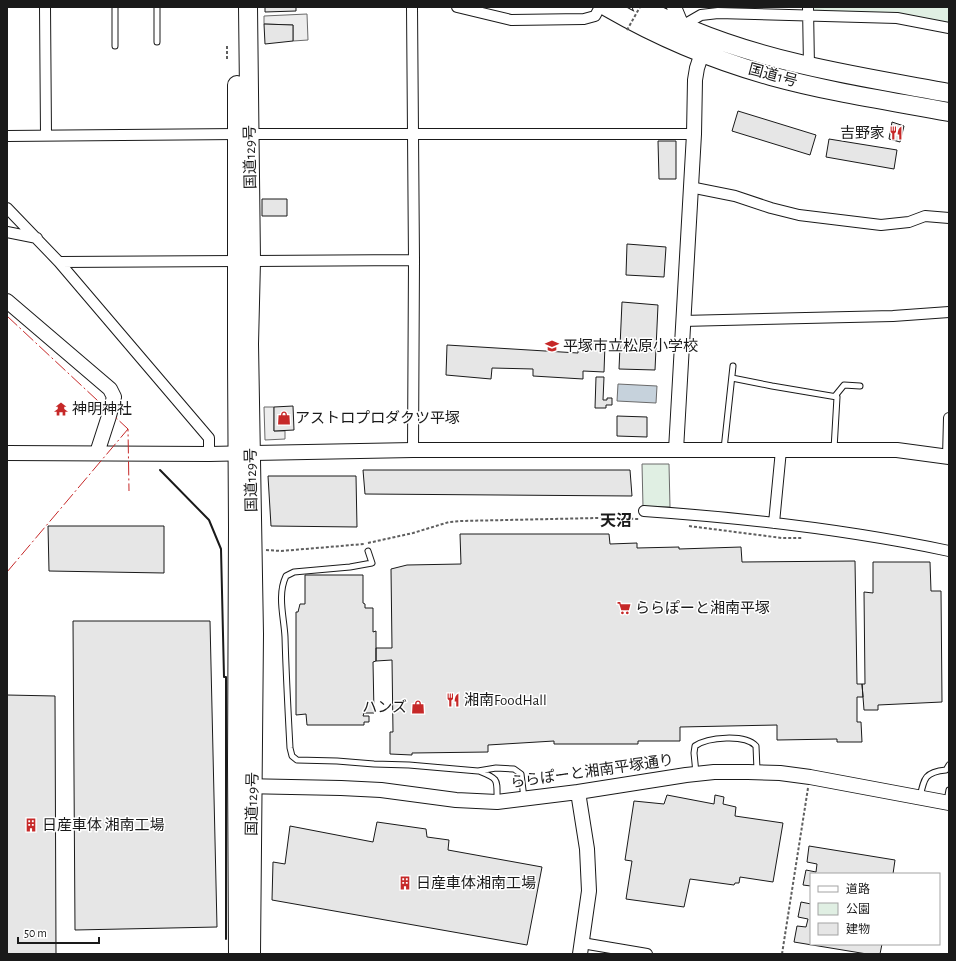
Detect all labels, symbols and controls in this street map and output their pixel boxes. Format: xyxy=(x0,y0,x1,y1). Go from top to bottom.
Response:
street label: 国道1号 xyxy=(747,61,799,89)
street label: 国道129号 xyxy=(241,125,259,189)
place label: 吉野家 xyxy=(840,125,885,141)
restaurant icon: 吉野家 xyxy=(888,125,904,141)
school or university icon: 平塚市立松原小学校 xyxy=(544,338,560,354)
place label: 平塚市立松原小学校 xyxy=(563,338,698,354)
temple icon: 神明神社 xyxy=(53,401,69,417)
place label: 神明神社 xyxy=(72,401,132,417)
shop icon: アストロプロダクツ平塚 xyxy=(276,410,292,426)
place label: アストロプロダクツ平塚 xyxy=(295,410,460,426)
street label: 国道129号 xyxy=(242,448,260,512)
district label: 天沼 xyxy=(600,512,632,529)
supermarket icon: ららぽーと湘南平塚 xyxy=(616,600,632,616)
place label: ららぽーと湘南平塚 xyxy=(635,600,770,616)
restaurant icon: 湘南FoodHall xyxy=(445,692,461,708)
place label: 湘南FoodHall xyxy=(464,692,547,708)
place label: ハンズ xyxy=(362,699,407,715)
shop icon: ハンズ xyxy=(410,699,426,715)
street label: ららぽーと湘南平塚通り xyxy=(509,752,675,790)
street label: 国道129号 xyxy=(243,772,261,836)
building icon: 日産車体 湘南工場 xyxy=(23,817,39,833)
place label: 日産車体 湘南工場 xyxy=(42,817,164,833)
legend xyxy=(810,873,940,945)
building icon: 日産車体湘南工場 xyxy=(397,875,413,891)
place label: 日産車体湘南工場 xyxy=(416,875,536,891)
text: 道路 xyxy=(846,882,870,895)
text: 公園 xyxy=(846,903,870,915)
scale bar xyxy=(18,919,99,945)
text: 建物 xyxy=(846,922,870,935)
text: 50 m xyxy=(24,927,47,939)

